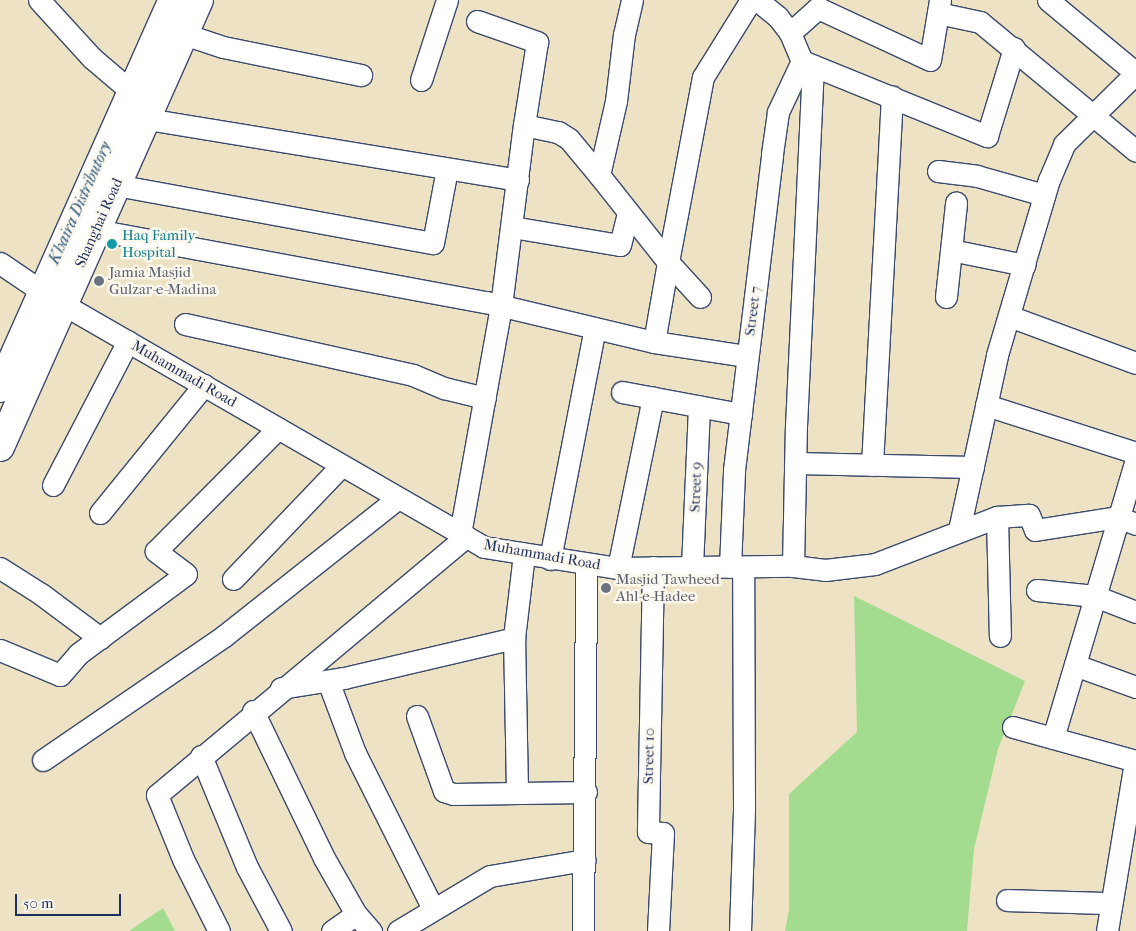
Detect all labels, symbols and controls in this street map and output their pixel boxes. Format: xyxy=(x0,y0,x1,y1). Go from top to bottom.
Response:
water label: Khaira Distributory xyxy=(44,139,116,267)
street label: Shanghai Road xyxy=(71,175,127,271)
place label: Haq Family Hospital xyxy=(122,226,195,261)
marker: Haq Family Hospital xyxy=(106,238,118,250)
place label: Jamia Masjid Gulzar-e-Madina xyxy=(109,263,216,298)
marker: Jamia Masjid Gulzar-e-Madina xyxy=(93,275,105,287)
street label: Street 7 xyxy=(741,285,765,337)
street label: Muhammadi Road xyxy=(128,337,240,411)
street label: Street 9 xyxy=(686,461,706,513)
street label: Muhammadi Road xyxy=(482,536,602,574)
place label: Masjid Tawheed Ahl-e-Hadee xyxy=(616,570,720,605)
marker: Masjid Tawheed Ahl-e-Hadee xyxy=(600,582,612,594)
street label: Street 10 xyxy=(640,728,658,784)
scale bar xyxy=(18,884,124,916)
text: 50 m xyxy=(23,894,53,912)

